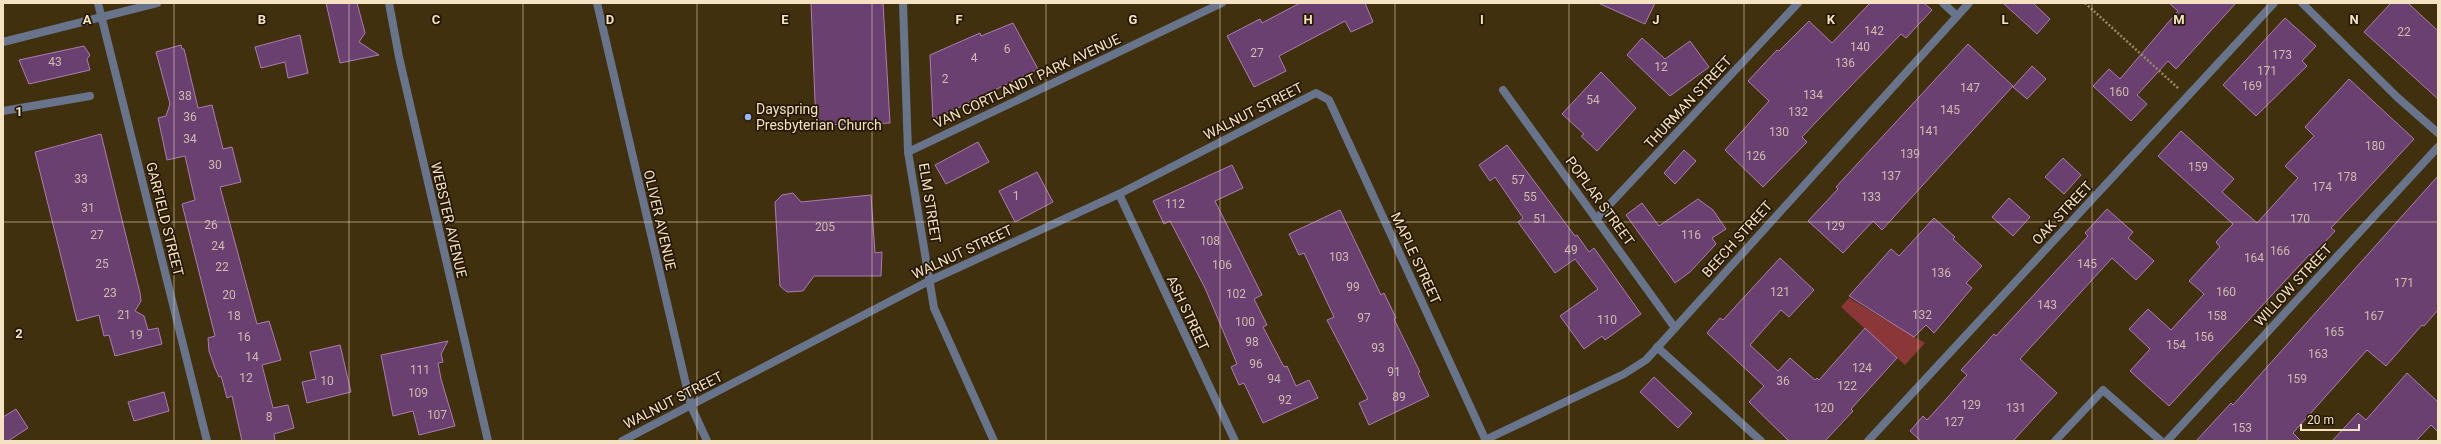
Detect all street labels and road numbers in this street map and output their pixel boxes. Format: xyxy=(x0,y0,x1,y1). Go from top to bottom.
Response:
street label: VAN CORTLANDT PARK AVENUE xyxy=(931,31,1123,131)
street label: THURMAN STREET xyxy=(1641,52,1735,152)
street label: WALNUT STREET xyxy=(1201,79,1306,143)
street label: POPLAR STREET xyxy=(1562,153,1638,249)
street label: GARFIELD STREET xyxy=(143,160,187,278)
street label: WEBSTER AVENUE xyxy=(428,161,470,279)
street label: ELM STREET xyxy=(916,162,944,245)
street label: OLIVER AVENUE xyxy=(641,168,679,272)
street label: OAK STREET xyxy=(2029,178,2096,248)
street label: BEECH STREET xyxy=(1699,197,1776,280)
street label: MAPLE STREET xyxy=(1388,210,1444,307)
street label: WALNUT STREET xyxy=(909,221,1015,282)
street label: WILLOW STREET xyxy=(2251,240,2335,329)
street label: ASH STREET xyxy=(1164,273,1213,353)
street label: WALNUT STREET xyxy=(621,368,726,432)

